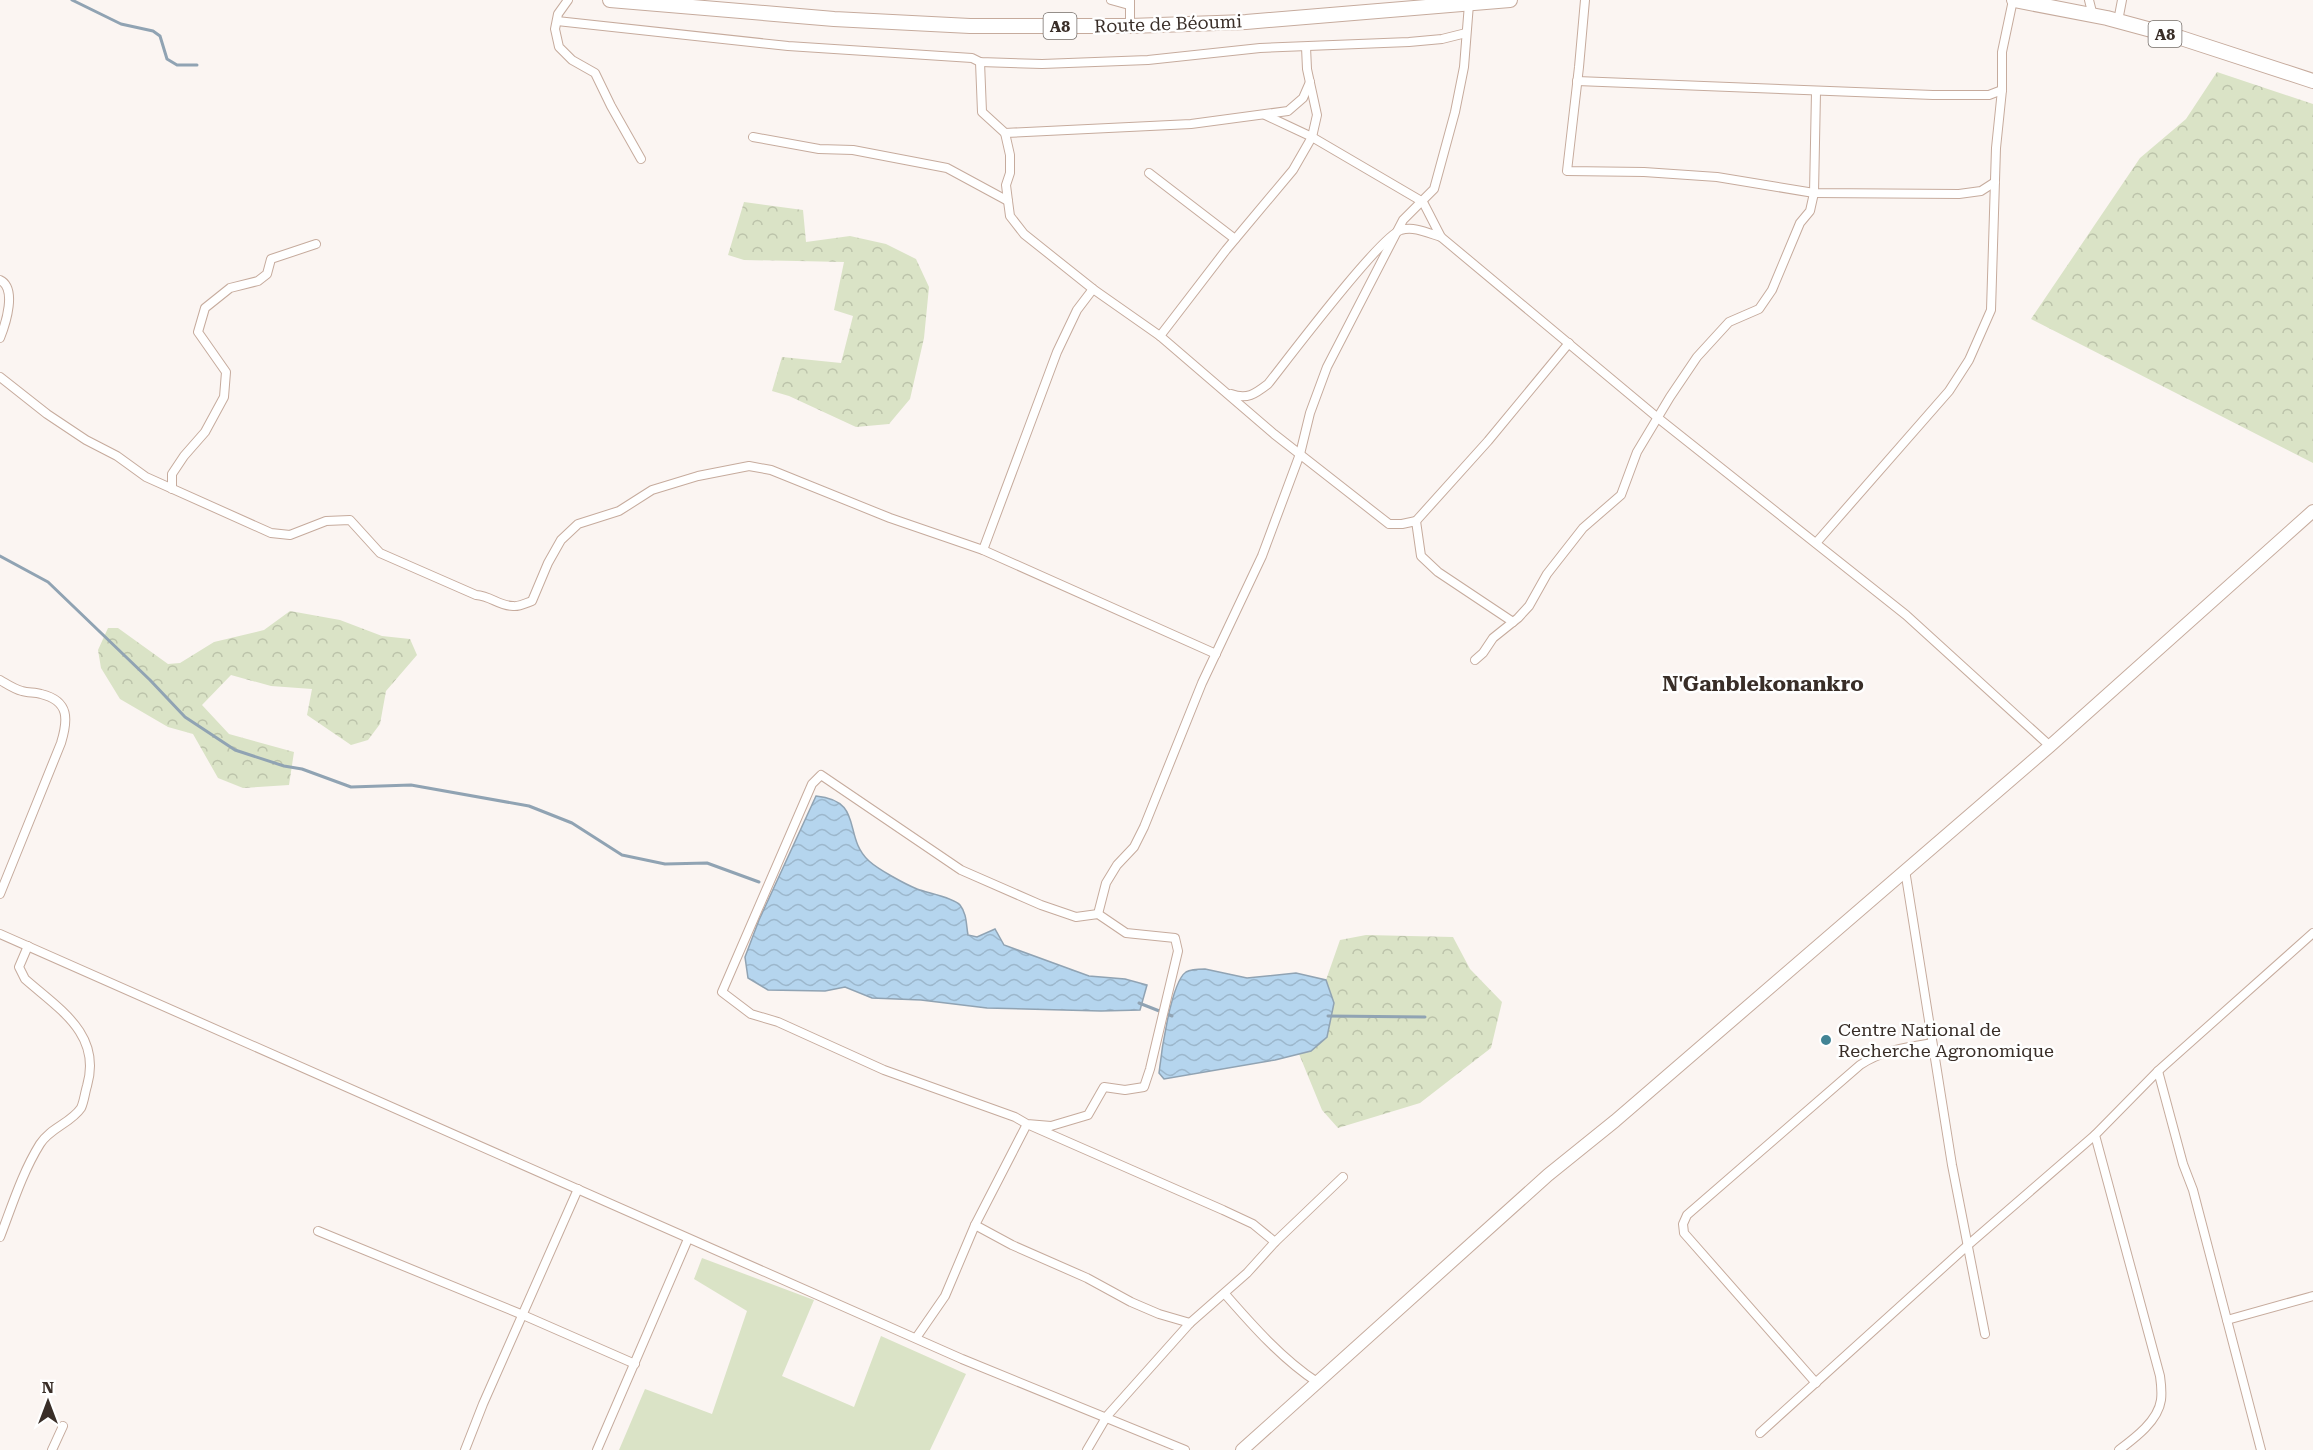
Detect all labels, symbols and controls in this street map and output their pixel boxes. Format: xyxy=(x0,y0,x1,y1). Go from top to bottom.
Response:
street label: Route de Béoumi xyxy=(1094,10,1243,37)
road number: A8 xyxy=(1044,13,1076,39)
road number: A8 xyxy=(2148,21,2182,47)
district label: N'Ganblekonankro xyxy=(1662,672,1864,696)
place label: Centre National de Recherche Agronomique xyxy=(1838,1019,2054,1061)
marker: Centre National de Recherche Agronomique xyxy=(1819,1033,1833,1047)
north arrow xyxy=(18,1372,78,1432)
text: N xyxy=(42,1378,54,1397)

